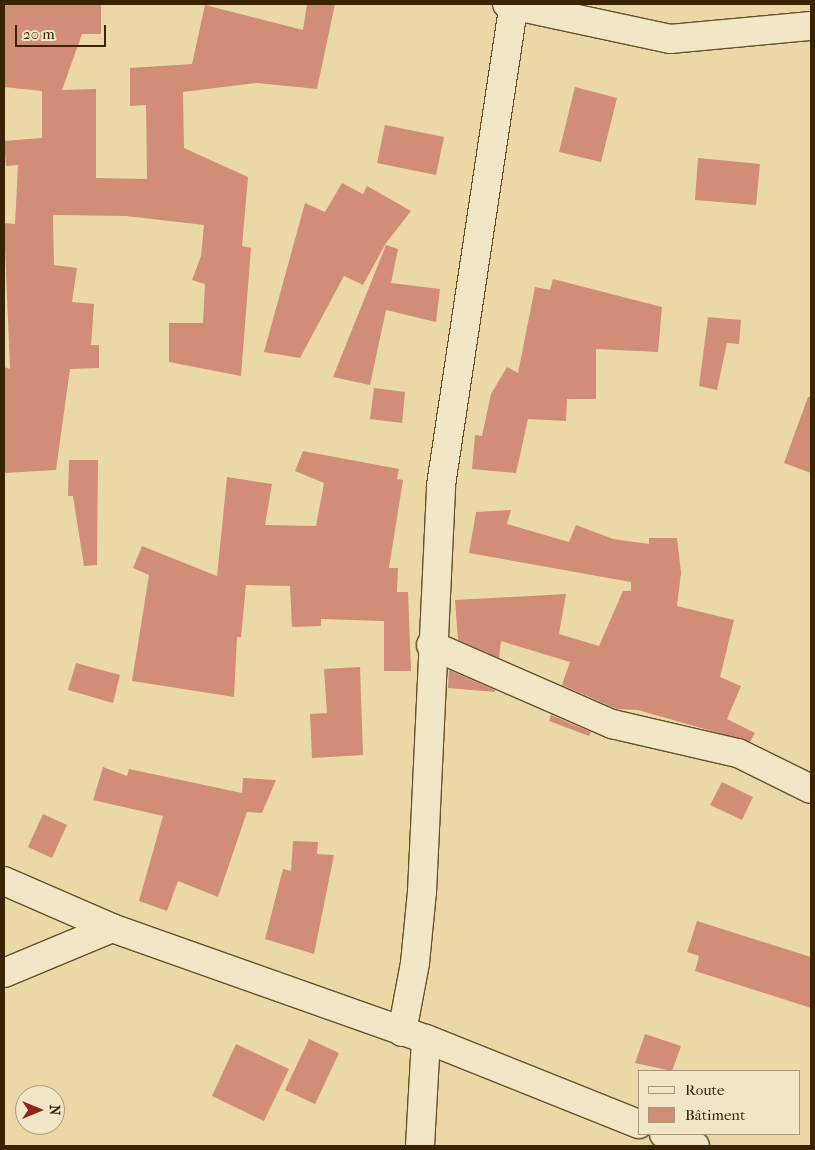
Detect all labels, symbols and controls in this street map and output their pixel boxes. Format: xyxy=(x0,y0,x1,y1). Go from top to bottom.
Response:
scale bar xyxy=(18,15,109,47)
text: 20 m xyxy=(23,25,55,43)
legend xyxy=(638,1070,800,1135)
text: Route xyxy=(685,1081,724,1099)
north arrow xyxy=(15,1085,65,1135)
text: N xyxy=(46,1105,63,1115)
text: Bâtiment xyxy=(685,1106,745,1124)

